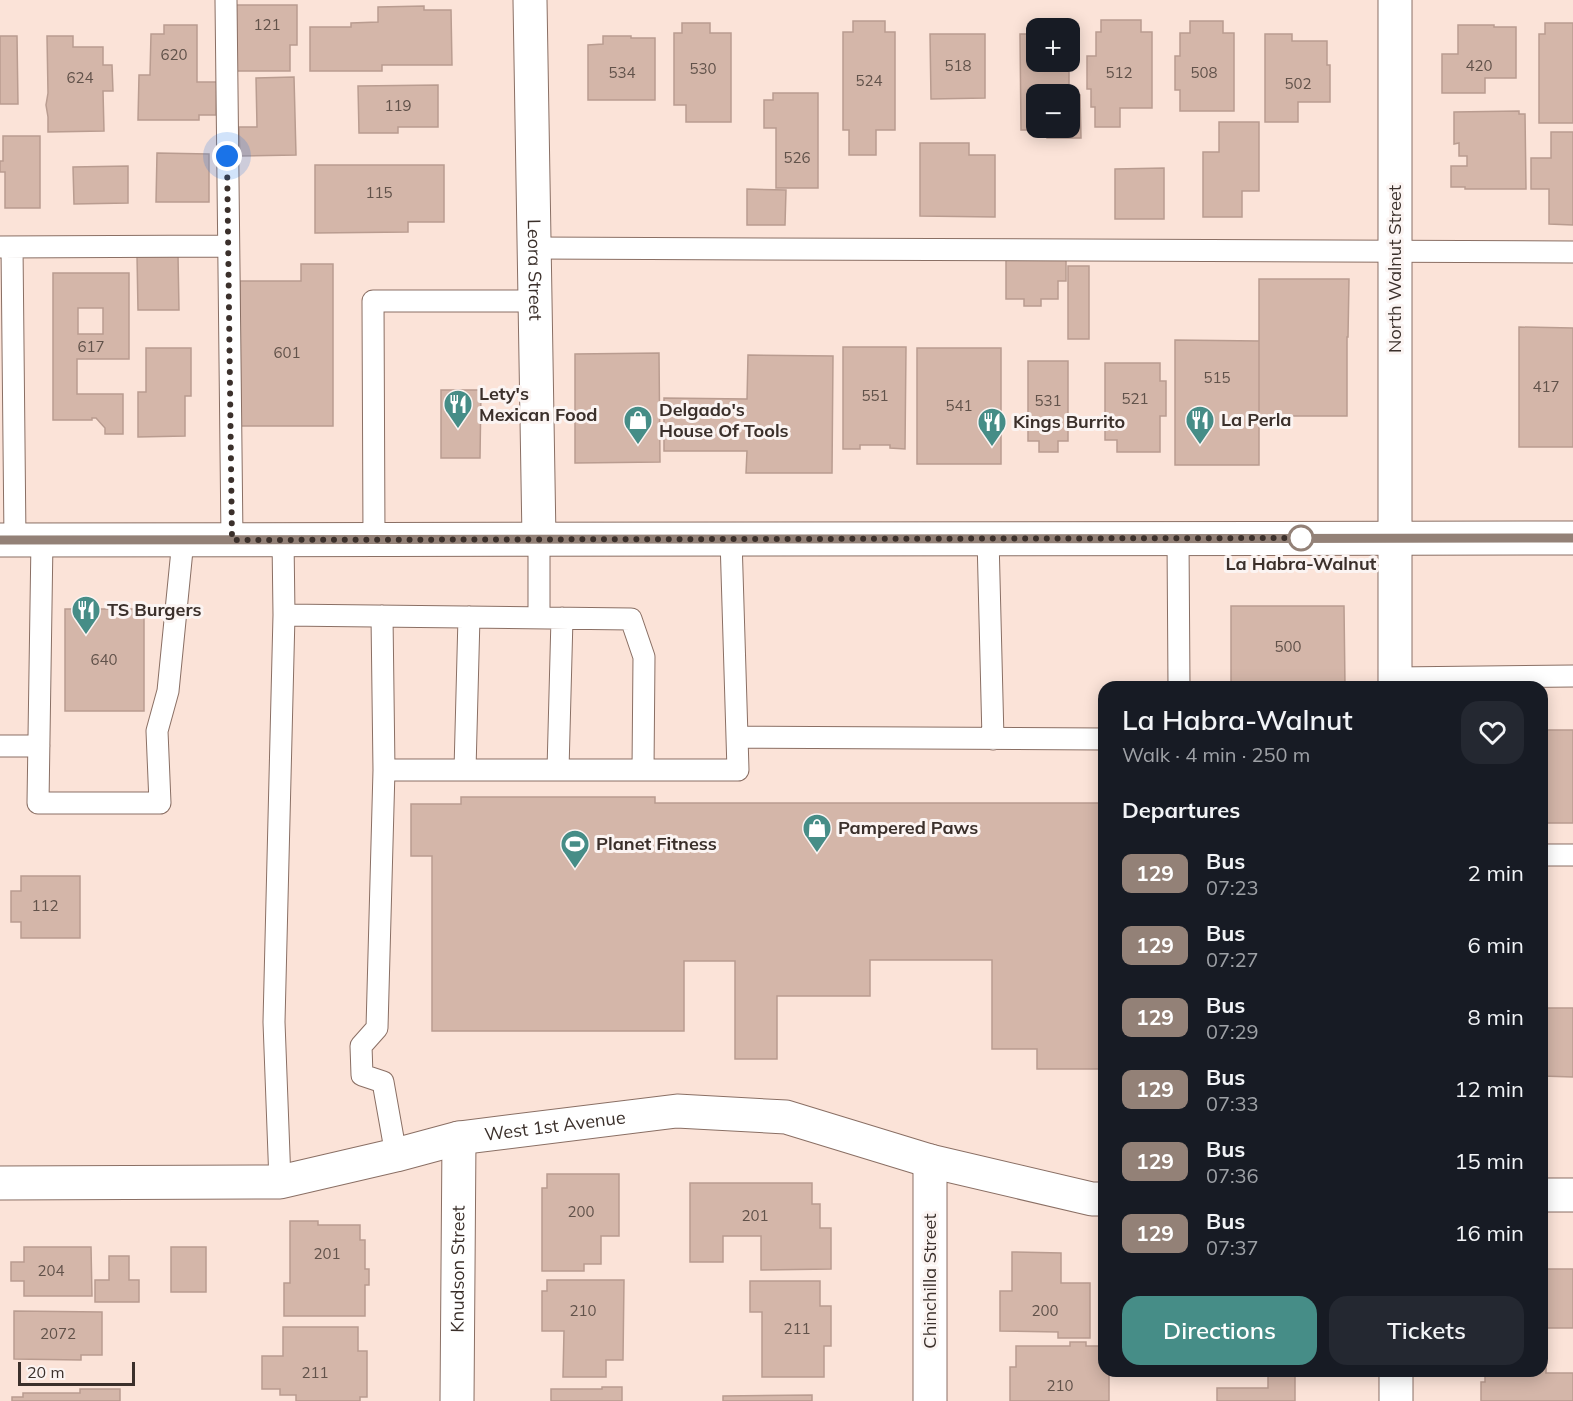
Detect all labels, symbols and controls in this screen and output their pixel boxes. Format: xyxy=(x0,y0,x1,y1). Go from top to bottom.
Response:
house number: 121 xyxy=(253,15,281,34)
map controls xyxy=(1026,18,1080,138)
button: + xyxy=(1026,18,1080,72)
house number: 620 xyxy=(160,45,188,64)
house number: 518 xyxy=(944,56,972,75)
house number: 420 xyxy=(1465,56,1493,75)
house number: 530 xyxy=(689,59,717,78)
house number: 534 xyxy=(608,63,636,82)
house number: 512 xyxy=(1105,63,1133,82)
house number: 508 xyxy=(1190,63,1218,82)
house number: 624 xyxy=(66,68,94,87)
house number: 524 xyxy=(855,71,883,90)
house number: 502 xyxy=(1284,74,1312,93)
button: − xyxy=(1026,84,1080,138)
house number: 119 xyxy=(384,96,412,115)
your location xyxy=(212,141,242,171)
house number: 526 xyxy=(783,148,811,167)
house number: 115 xyxy=(365,183,393,202)
street label: North Walnut Street xyxy=(1383,185,1406,353)
street label: Leora Street xyxy=(523,219,547,321)
house number: 617 xyxy=(77,337,105,356)
house number: 601 xyxy=(273,343,301,362)
house number: 515 xyxy=(1203,368,1231,387)
house number: 417 xyxy=(1532,377,1560,396)
place label: Lety's Mexican Food xyxy=(479,382,597,426)
house number: 551 xyxy=(861,386,889,405)
restaurant icon: Lety's Mexican Food xyxy=(442,388,474,430)
house number: 521 xyxy=(1121,389,1149,408)
house number: 531 xyxy=(1034,391,1062,410)
house number: 541 xyxy=(945,396,973,415)
place label: Delgado's House Of Tools xyxy=(659,398,789,442)
shop icon: Delgado's House Of Tools xyxy=(622,404,654,446)
restaurant icon: La Perla xyxy=(1184,404,1216,446)
restaurant icon: Kings Burrito xyxy=(976,406,1008,448)
place label: La Perla xyxy=(1221,408,1292,431)
place label: Kings Burrito xyxy=(1013,410,1125,433)
marker: La Habra-Walnut xyxy=(1288,525,1314,551)
place label: La Habra-Walnut xyxy=(1226,552,1377,575)
restaurant icon: TS Burgers xyxy=(70,594,102,636)
place label: TS Burgers xyxy=(107,598,201,621)
house number: 500 xyxy=(1274,637,1302,656)
house number: 640 xyxy=(90,650,118,669)
button: heart xyxy=(1461,701,1524,764)
text: La Habra-Walnut xyxy=(1122,702,1353,737)
text: Walk · 4 min · 250 m xyxy=(1122,742,1310,767)
text: Departures xyxy=(1122,796,1240,824)
shop icon: Pampered Paws xyxy=(801,812,833,854)
place label: Pampered Paws xyxy=(838,816,978,839)
sports icon: Planet Fitness xyxy=(559,828,591,870)
place label: Planet Fitness xyxy=(596,832,717,855)
text: Bus xyxy=(1206,847,1245,875)
text: 2 min xyxy=(1468,859,1524,887)
text: 129 xyxy=(1136,860,1174,886)
text: 07:23 xyxy=(1206,875,1259,900)
house number: 112 xyxy=(31,896,59,915)
text: Bus xyxy=(1206,919,1245,947)
text: 6 min xyxy=(1468,931,1524,959)
text: 129 xyxy=(1136,932,1174,958)
text: 07:27 xyxy=(1206,947,1259,972)
text: Bus xyxy=(1206,991,1245,1019)
text: 8 min xyxy=(1468,1003,1524,1031)
text: 129 xyxy=(1136,1004,1174,1030)
text: 07:29 xyxy=(1206,1019,1259,1044)
text: Bus xyxy=(1206,1063,1245,1091)
text: 12 min xyxy=(1454,1075,1524,1103)
text: 129 xyxy=(1136,1076,1174,1102)
text: 07:33 xyxy=(1206,1091,1259,1116)
street label: West 1st Avenue xyxy=(483,1105,627,1146)
text: Bus xyxy=(1206,1135,1245,1163)
text: 15 min xyxy=(1454,1147,1524,1175)
text: 129 xyxy=(1136,1148,1174,1174)
text: 07:36 xyxy=(1206,1163,1259,1188)
house number: 200 xyxy=(567,1202,595,1221)
street label: Knudson Street xyxy=(446,1205,469,1333)
house number: 201 xyxy=(741,1206,769,1225)
text: Bus xyxy=(1206,1207,1245,1235)
street label: Chinchilla Street xyxy=(918,1213,941,1349)
text: 16 min xyxy=(1454,1219,1524,1247)
text: 129 xyxy=(1136,1220,1174,1246)
text: 07:37 xyxy=(1206,1235,1259,1260)
house number: 201 xyxy=(313,1244,341,1263)
house number: 204 xyxy=(37,1261,65,1280)
button: Directions xyxy=(1122,1296,1317,1365)
button: Tickets xyxy=(1329,1296,1524,1365)
house number: 210 xyxy=(569,1301,597,1320)
house number: 200 xyxy=(1031,1301,1059,1320)
house number: 211 xyxy=(783,1319,811,1338)
house number: 2072 xyxy=(40,1324,76,1343)
scale bar xyxy=(18,1359,135,1386)
text: 20 m xyxy=(27,1362,64,1382)
house number: 211 xyxy=(301,1363,329,1382)
house number: 210 xyxy=(1046,1376,1074,1395)

